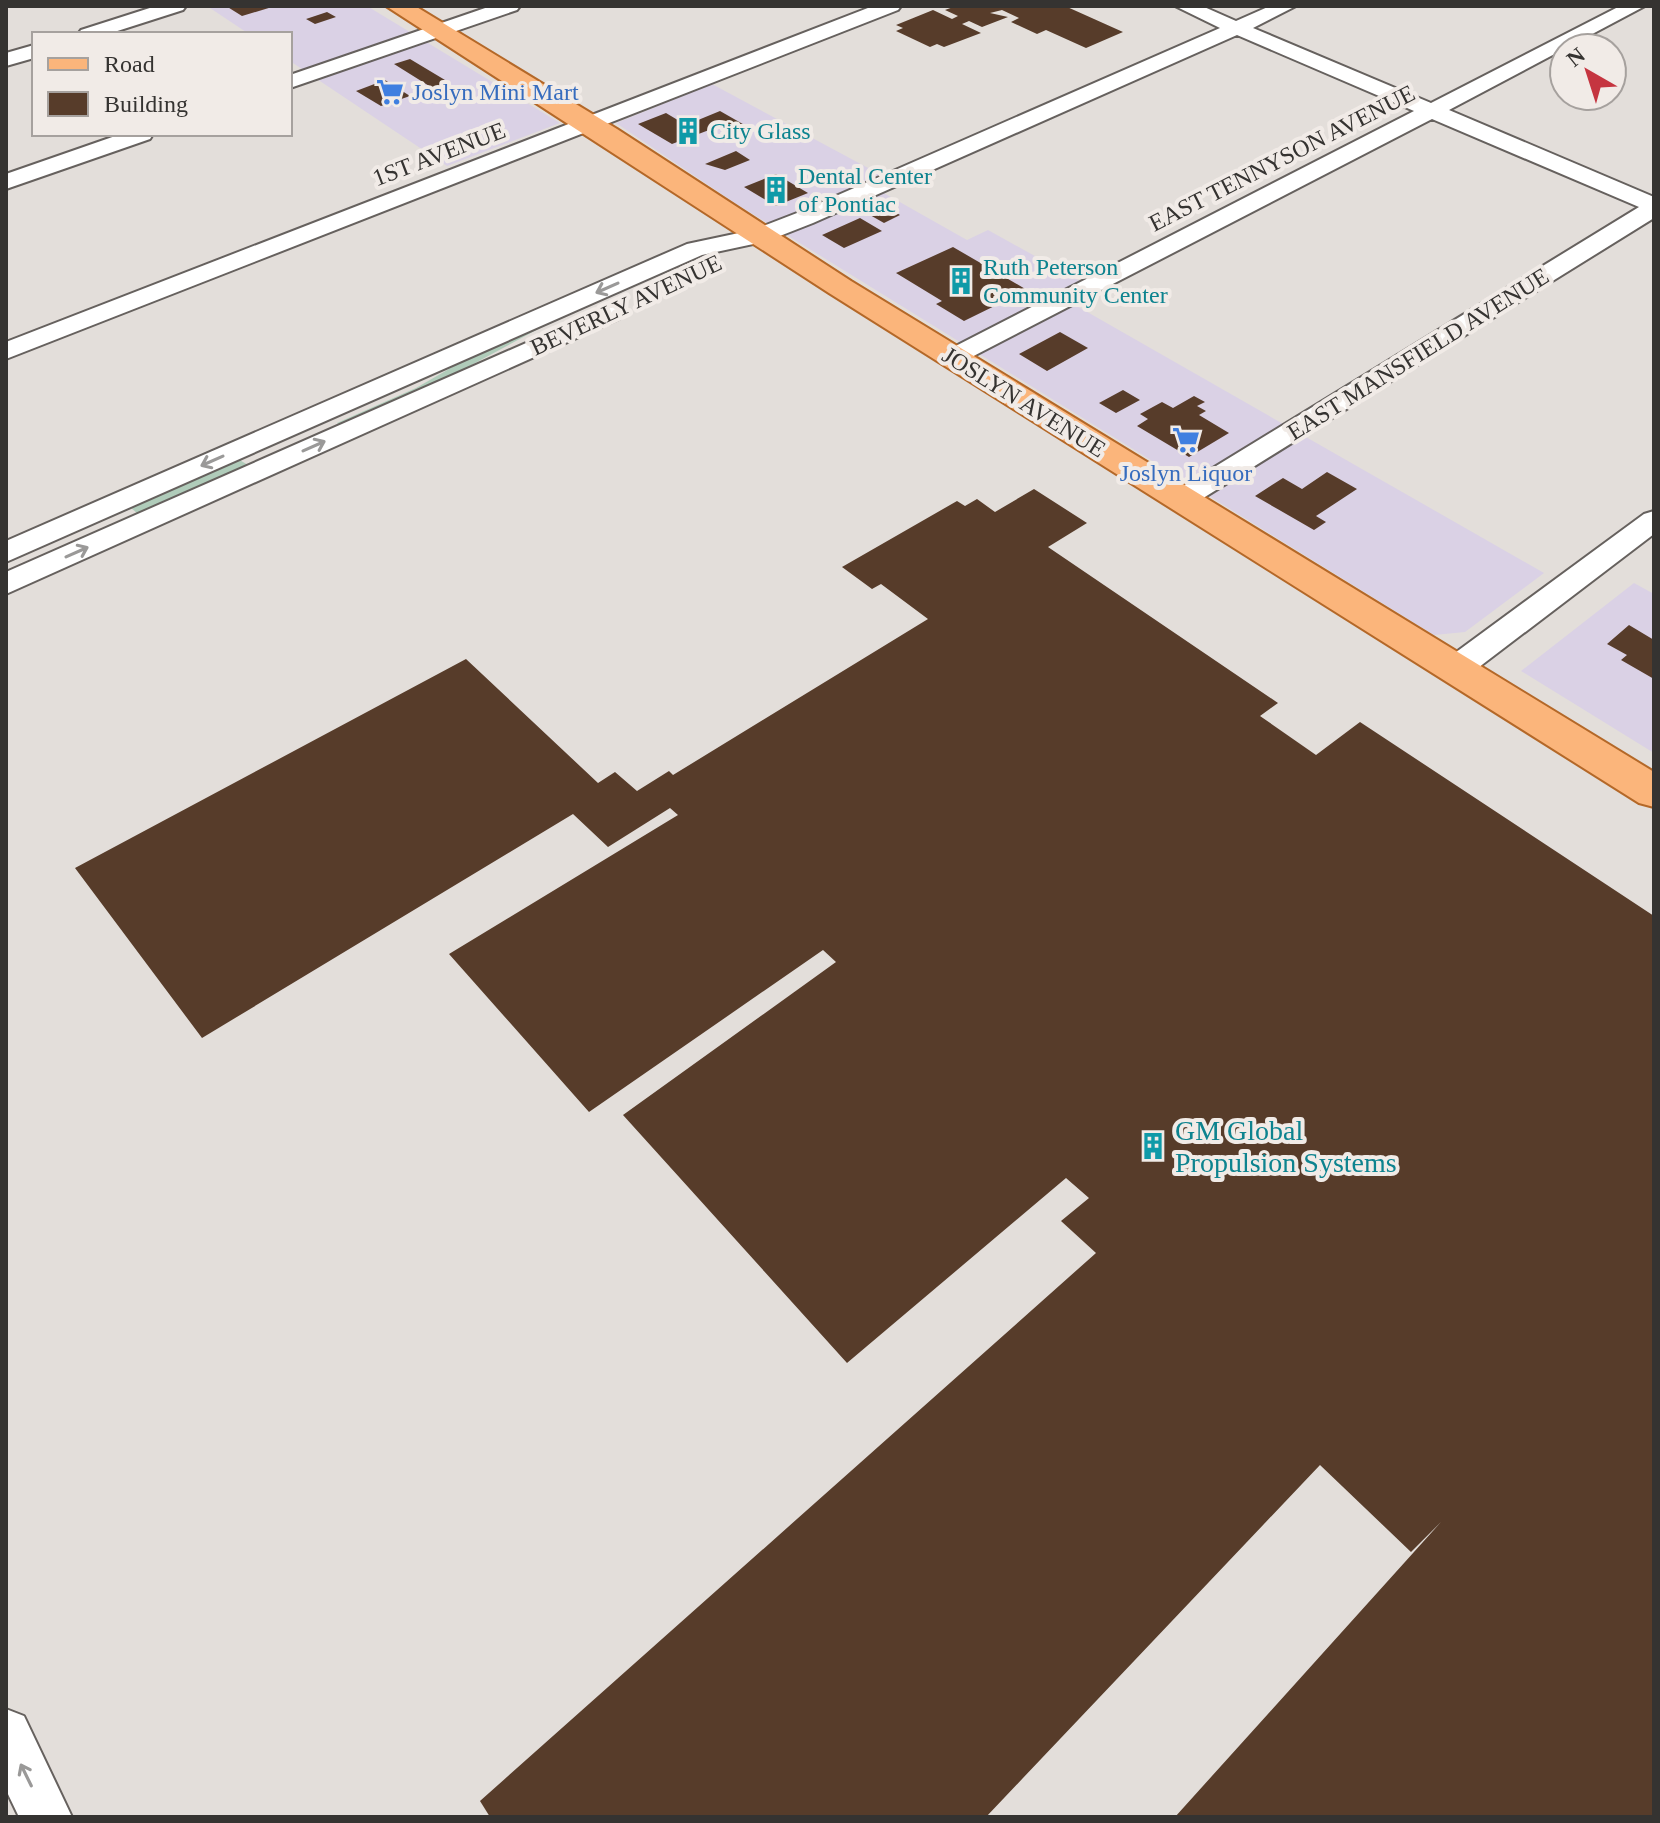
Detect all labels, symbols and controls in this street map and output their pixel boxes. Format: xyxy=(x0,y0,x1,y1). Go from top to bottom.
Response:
legend xyxy=(32,32,292,136)
north arrow xyxy=(1548,32,1628,112)
text: N xyxy=(1562,42,1590,72)
text: Road xyxy=(104,51,155,77)
supermarket icon: Joslyn Mini Mart xyxy=(375,77,405,107)
place label: Joslyn Mini Mart xyxy=(412,79,579,105)
street label: EAST TENNYSON AVENUE xyxy=(1145,80,1419,236)
text: Building xyxy=(104,91,188,117)
building icon: City Glass xyxy=(673,116,703,146)
street label: 1ST AVENUE xyxy=(369,117,509,191)
place label: City Glass xyxy=(710,118,811,144)
place label: Dental Center of Pontiac xyxy=(798,163,932,217)
building icon: Dental Center of Pontiac xyxy=(761,175,791,205)
street label: BEVERLY AVENUE xyxy=(526,249,726,361)
place label: Ruth Peterson Community Center xyxy=(983,254,1168,308)
street label: EAST MANSFIELD AVENUE xyxy=(1283,263,1553,445)
building icon: Ruth Peterson Community Center xyxy=(946,266,976,296)
one-way arrow xyxy=(595,281,620,296)
street label: JOSLYN AVENUE xyxy=(938,341,1110,463)
supermarket icon: Joslyn Liquor xyxy=(1171,425,1201,455)
one-way arrow xyxy=(302,438,326,453)
one-way arrow xyxy=(200,454,224,469)
place label: Joslyn Liquor xyxy=(1120,460,1252,486)
one-way arrow xyxy=(65,544,89,559)
place label: GM Global Propulsion Systems xyxy=(1175,1115,1397,1178)
building icon: GM Global Propulsion Systems xyxy=(1138,1131,1168,1161)
one-way arrow xyxy=(18,1764,33,1788)

